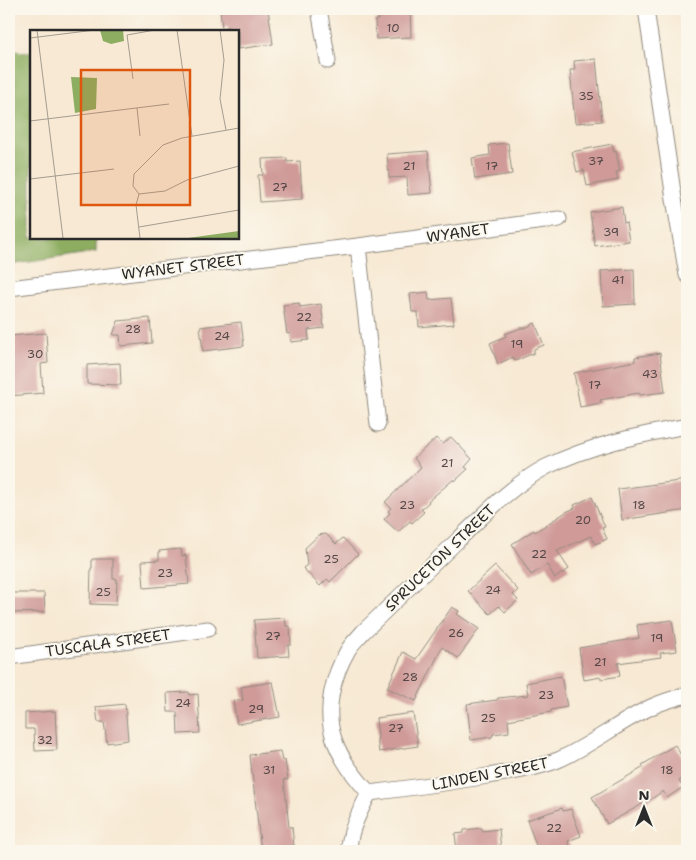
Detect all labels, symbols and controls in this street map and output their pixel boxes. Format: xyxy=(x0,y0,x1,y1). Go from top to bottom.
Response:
house number: 10 xyxy=(386,20,400,36)
inset map xyxy=(30,30,239,239)
house number: 35 xyxy=(578,88,594,104)
house number: 37 xyxy=(588,153,604,169)
house number: 21 xyxy=(403,158,415,174)
house number: 17 xyxy=(486,158,498,174)
house number: 27 xyxy=(272,179,288,195)
street label: WYANET xyxy=(425,219,491,247)
house number: 39 xyxy=(603,224,619,240)
street label: WYANET STREET xyxy=(120,250,246,284)
house number: 41 xyxy=(612,272,624,288)
house number: 22 xyxy=(296,309,312,325)
house number: 28 xyxy=(125,321,141,337)
house number: 24 xyxy=(214,328,230,344)
house number: 19 xyxy=(511,336,523,352)
house number: 30 xyxy=(27,346,43,362)
house number: 43 xyxy=(642,366,658,382)
house number: 17 xyxy=(589,377,601,393)
house number: 21 xyxy=(441,455,453,471)
house number: 23 xyxy=(399,497,415,513)
house number: 18 xyxy=(632,497,646,513)
street label: SPRUCETON STREET xyxy=(381,500,499,616)
house number: 20 xyxy=(575,512,591,528)
house number: 22 xyxy=(531,546,547,562)
house number: 25 xyxy=(323,551,339,567)
house number: 23 xyxy=(157,565,173,581)
house number: 24 xyxy=(485,582,501,598)
house number: 25 xyxy=(95,584,111,600)
street label: TUSCALA STREET xyxy=(44,624,172,662)
house number: 26 xyxy=(448,625,464,641)
house number: 27 xyxy=(265,628,281,644)
house number: 19 xyxy=(651,630,663,646)
house number: 21 xyxy=(594,654,606,670)
house number: 28 xyxy=(402,669,418,685)
house number: 23 xyxy=(538,687,554,703)
house number: 24 xyxy=(175,695,191,711)
house number: 29 xyxy=(248,701,264,717)
house number: 25 xyxy=(480,710,496,726)
house number: 27 xyxy=(388,720,404,736)
house number: 32 xyxy=(37,732,53,748)
street label: LINDEN STREET xyxy=(430,753,550,795)
house number: 31 xyxy=(263,762,275,778)
house number: 18 xyxy=(660,762,674,778)
north arrow xyxy=(618,782,668,832)
text: N xyxy=(638,786,650,804)
house number: 22 xyxy=(546,820,562,836)

